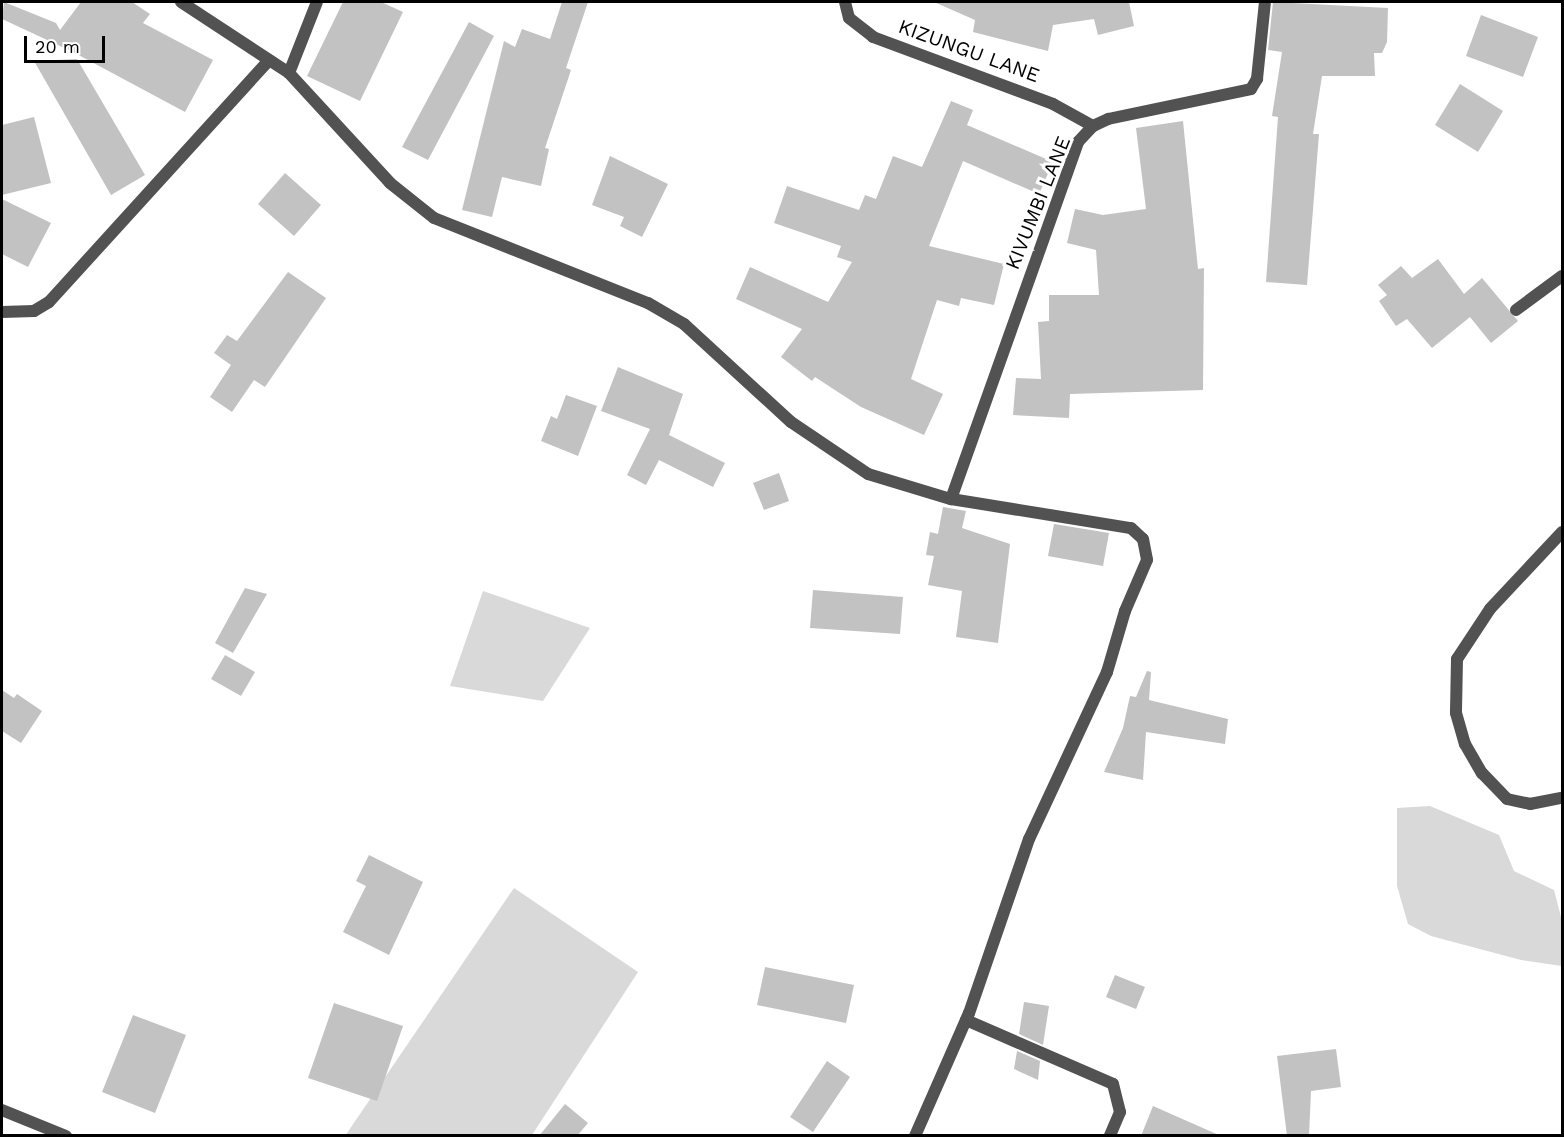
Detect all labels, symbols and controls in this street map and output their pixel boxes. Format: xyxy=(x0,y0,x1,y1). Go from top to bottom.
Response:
street label: KIZUNGU LANE xyxy=(895,14,1043,88)
scale bar xyxy=(27,24,108,62)
text: 20 m xyxy=(35,36,80,57)
street label: KIVUMBI LANE xyxy=(1000,133,1076,273)

